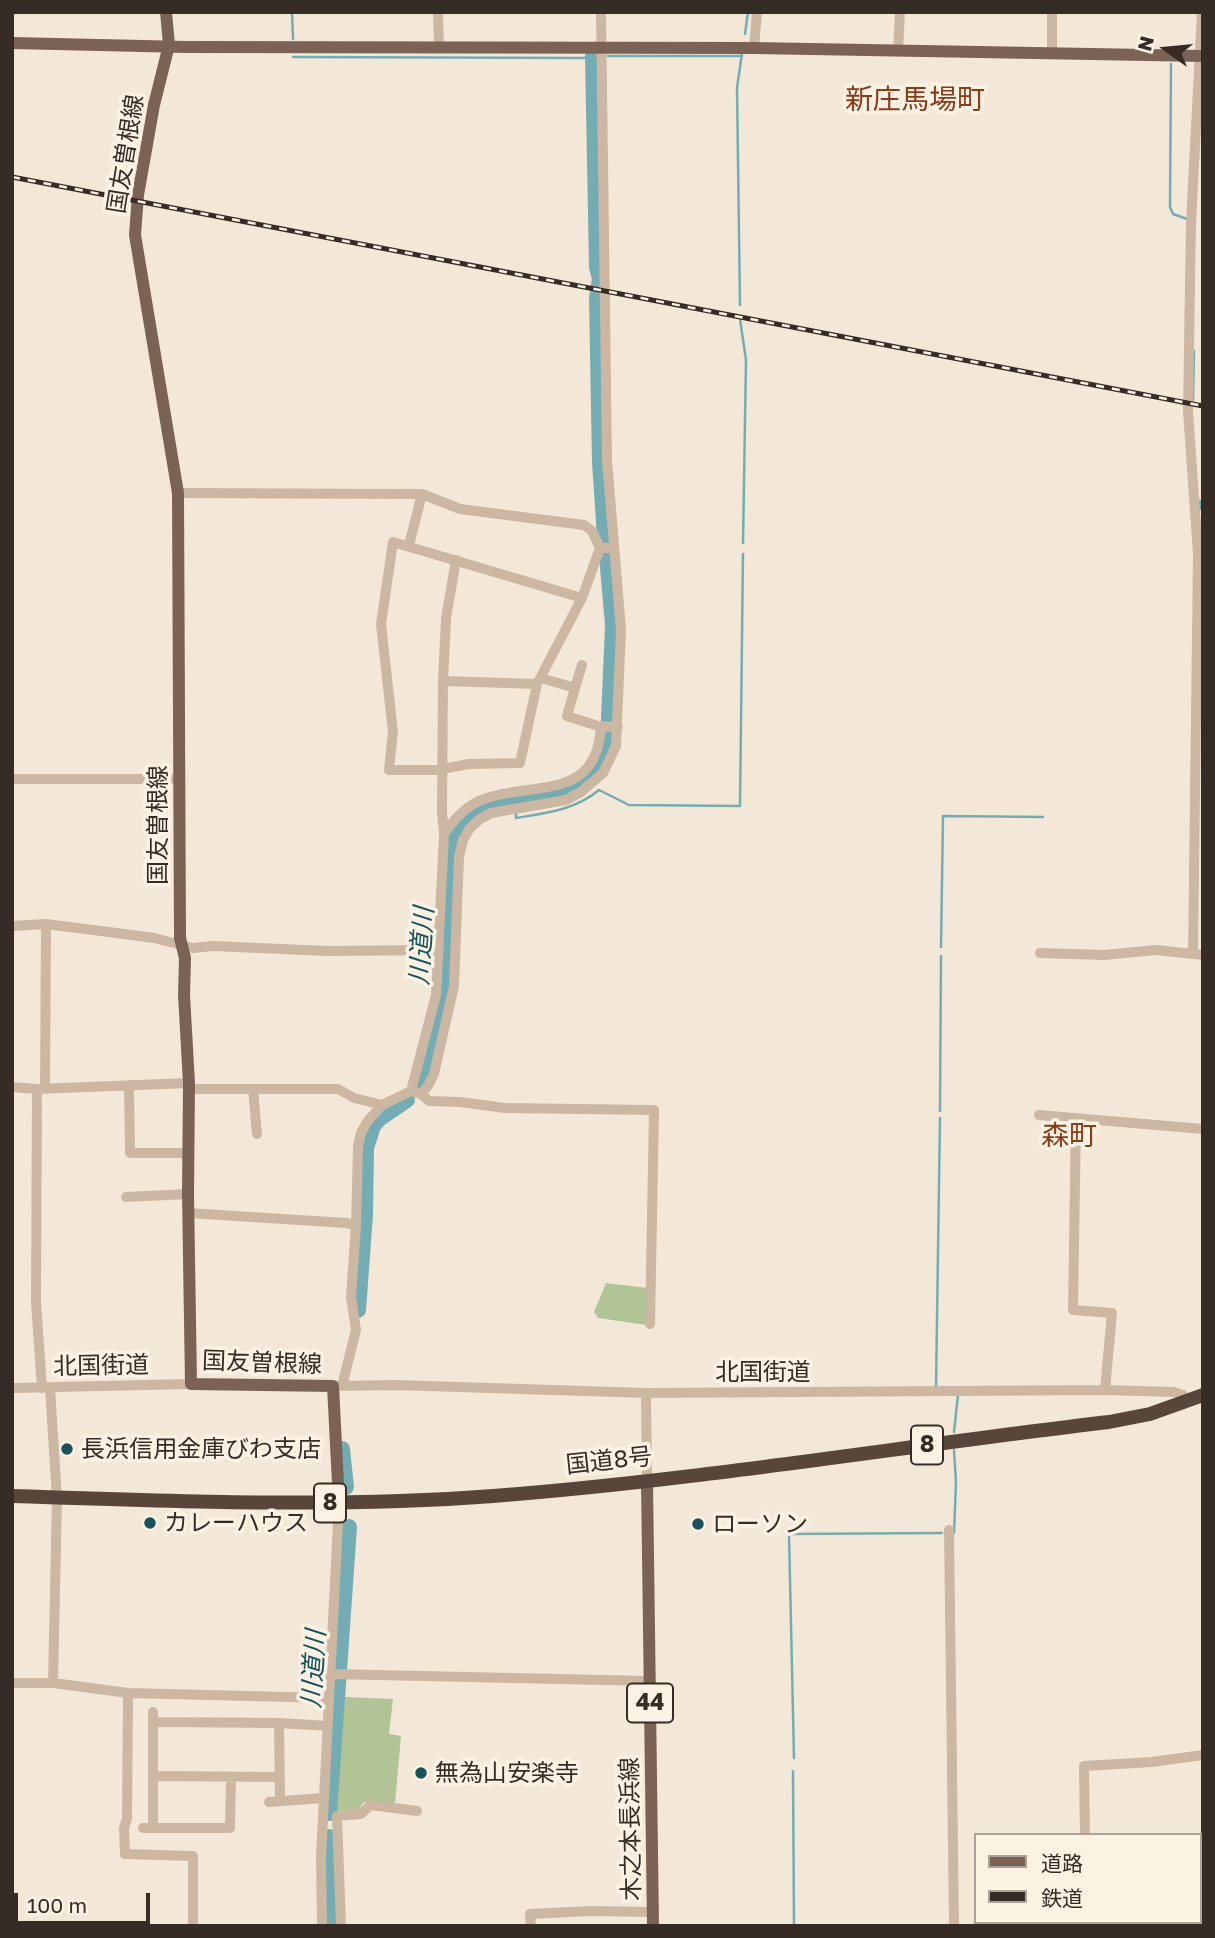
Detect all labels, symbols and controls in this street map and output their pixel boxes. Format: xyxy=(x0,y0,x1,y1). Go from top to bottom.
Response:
north arrow xyxy=(1131,14,1201,84)
text: N xyxy=(1132,33,1158,53)
district label: 新庄馬場町 xyxy=(845,83,985,117)
street label: 国友曽根線 xyxy=(102,92,150,216)
street label: 国友曽根線 xyxy=(144,765,172,885)
water label: 川道川 xyxy=(404,906,440,986)
district label: 森町 xyxy=(1041,1119,1097,1153)
street label: 国友曽根線 xyxy=(202,1347,322,1379)
street label: 北国街道 xyxy=(53,1351,149,1381)
street label: 北国街道 xyxy=(715,1358,811,1386)
road number: 8 xyxy=(911,1426,943,1464)
place label: 長浜信用金庫びわ支店 xyxy=(81,1435,321,1463)
marker: 長浜信用金庫びわ支店 xyxy=(59,1441,75,1457)
street label: 国道8号 xyxy=(564,1442,654,1480)
road number: 8 xyxy=(314,1484,346,1522)
place label: カレーハウス xyxy=(164,1509,308,1537)
place label: ローソン xyxy=(712,1510,808,1538)
marker: カレーハウス xyxy=(142,1515,158,1531)
marker: ローソン xyxy=(690,1516,706,1532)
water label: 川道川 xyxy=(296,1629,332,1709)
road number: 44 xyxy=(627,1684,673,1722)
street label: 木之本長浜線 xyxy=(615,1757,647,1901)
place label: 無為山安楽寺 xyxy=(435,1759,579,1787)
marker: 無為山安楽寺 xyxy=(413,1765,429,1781)
legend xyxy=(974,1833,1201,1924)
text: 道路 xyxy=(1041,1850,1083,1876)
scale bar xyxy=(18,1878,154,1922)
text: 鉄道 xyxy=(1041,1885,1083,1911)
text: 100 m xyxy=(27,1892,87,1918)

